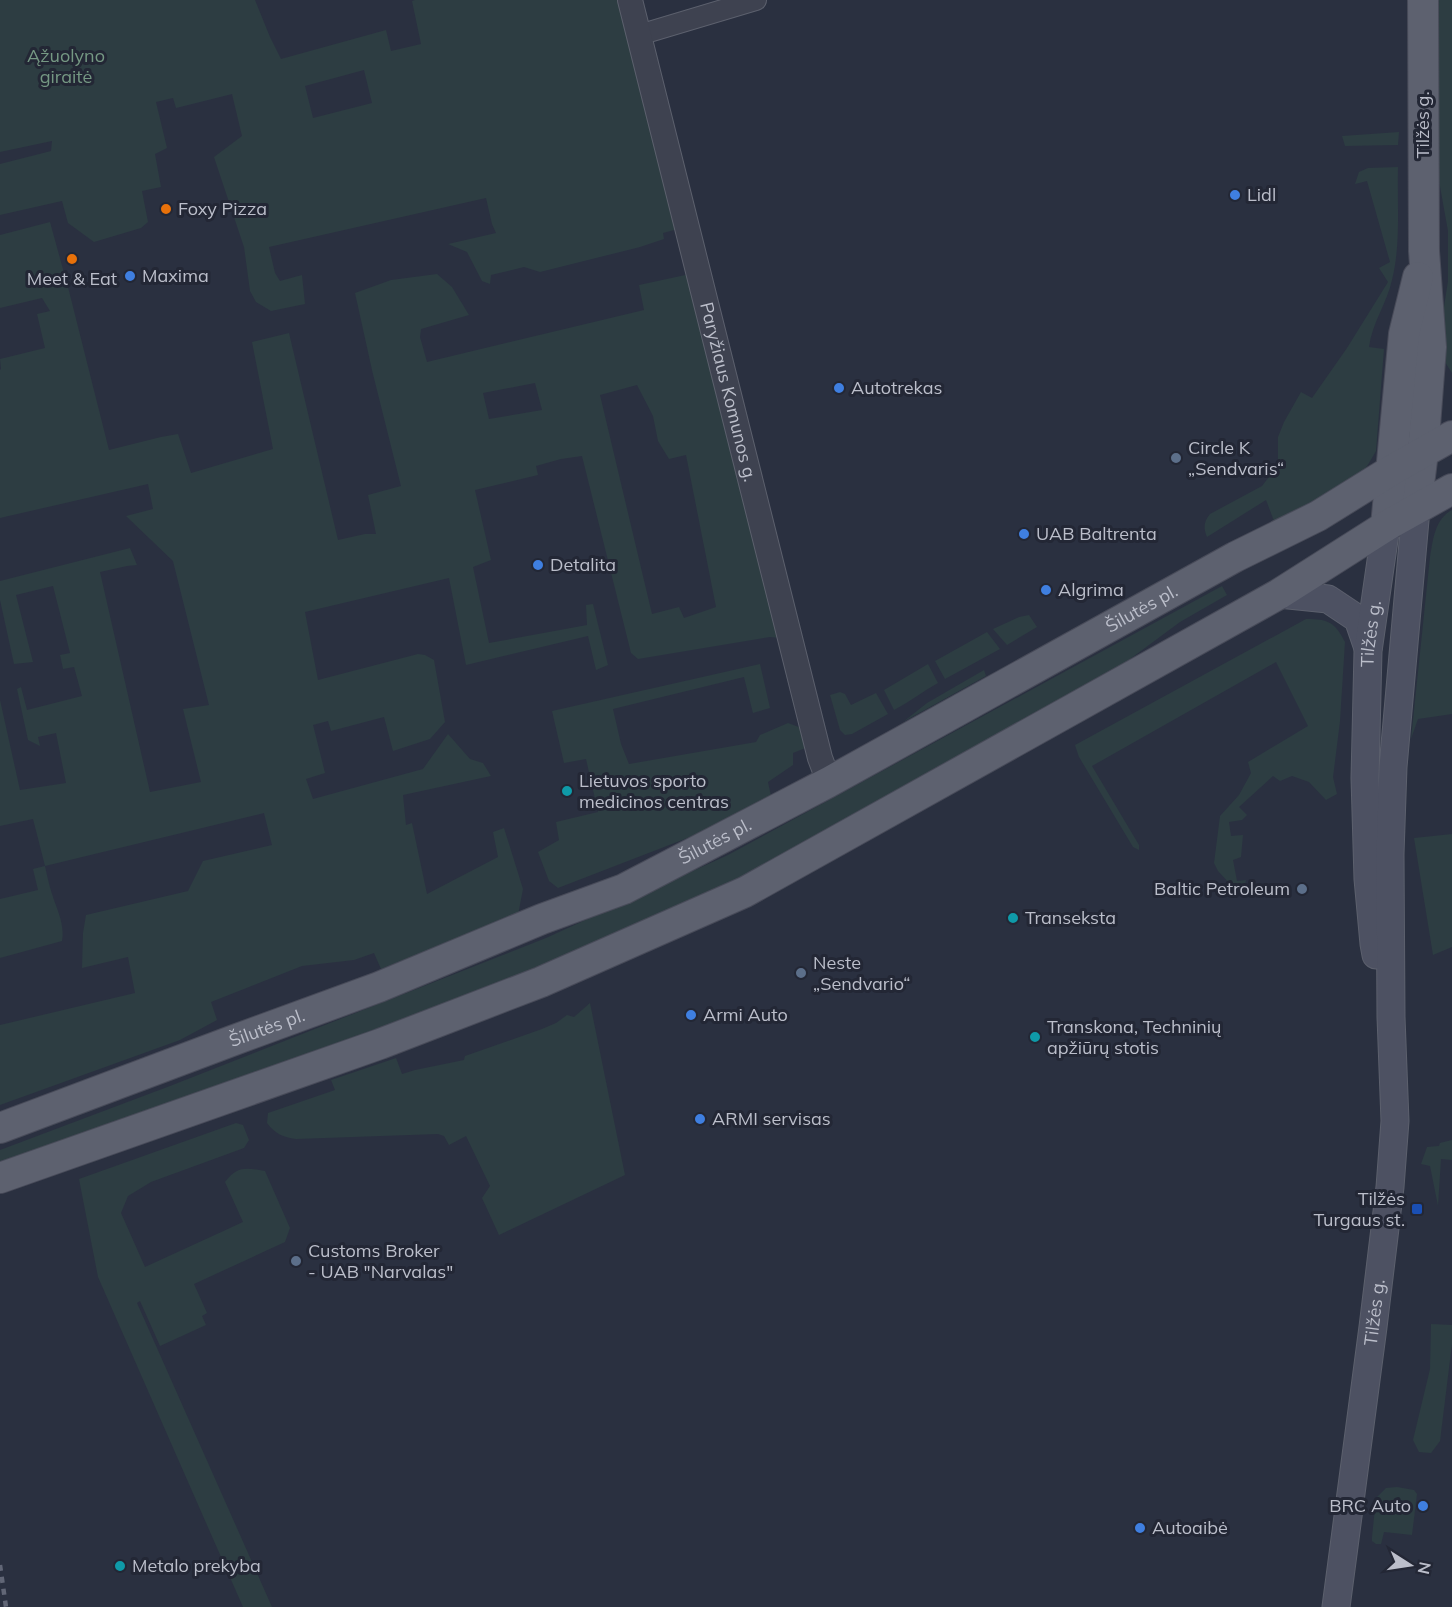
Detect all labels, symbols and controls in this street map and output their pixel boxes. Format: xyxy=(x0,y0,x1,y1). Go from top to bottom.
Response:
park label: Ąžuolyno giraitė xyxy=(27,44,105,88)
street label: Tilžės g. xyxy=(1411,92,1434,158)
place label: Lidl xyxy=(1247,183,1276,206)
marker: Lidl xyxy=(1228,188,1242,202)
place label: Foxy Pizza xyxy=(178,197,267,220)
marker: Foxy Pizza xyxy=(159,202,173,216)
marker: Meet & Eat xyxy=(65,252,79,266)
place label: Maxima xyxy=(142,264,209,287)
place label: Meet & Eat xyxy=(27,267,117,290)
marker: Maxima xyxy=(123,269,137,283)
street label: Paryžiaus Komunos g. xyxy=(695,300,762,484)
place label: Autotrekas xyxy=(851,376,943,399)
marker: Autotrekas xyxy=(832,381,846,395)
place label: Circle K „Sendvaris“ xyxy=(1188,436,1284,480)
marker: Circle K „Sendvaris“ xyxy=(1169,451,1183,465)
place label: UAB Baltrenta xyxy=(1036,522,1157,545)
marker: UAB Baltrenta xyxy=(1017,527,1031,541)
place label: Detalita xyxy=(550,553,616,576)
marker: Detalita xyxy=(531,558,545,572)
place label: Algrima xyxy=(1058,578,1124,601)
street label: Šilutės pl. xyxy=(1101,579,1182,638)
marker: Algrima xyxy=(1039,583,1053,597)
street label: Tilžės g. xyxy=(1356,599,1386,667)
place label: Lietuvos sporto medicinos centras xyxy=(579,769,729,813)
marker: Lietuvos sporto medicinos centras xyxy=(560,784,574,798)
street label: Šilutės pl. xyxy=(674,813,755,870)
place label: Baltic Petroleum xyxy=(1154,877,1290,900)
marker: Baltic Petroleum xyxy=(1295,882,1309,896)
place label: Transeksta xyxy=(1025,906,1116,929)
marker: Transeksta xyxy=(1006,911,1020,925)
place label: Neste „Sendvario“ xyxy=(813,951,910,995)
marker: Neste „Sendvario“ xyxy=(794,966,808,980)
street label: Šilutės pl. xyxy=(226,1003,308,1052)
place label: Armi Auto xyxy=(703,1003,788,1026)
marker: Armi Auto xyxy=(684,1008,698,1022)
place label: Transkona, Techninių apžiūrų stotis xyxy=(1047,1015,1221,1059)
marker: Transkona, Techninių apžiūrų stotis xyxy=(1028,1030,1042,1044)
place label: ARMI servisas xyxy=(712,1107,831,1130)
marker: ARMI servisas xyxy=(693,1112,707,1126)
place label: Tilžės Turgaus st. xyxy=(1313,1187,1405,1231)
marker: Tilžės Turgaus st. xyxy=(1410,1202,1424,1216)
place label: Customs Broker - UAB "Narvalas" xyxy=(308,1239,453,1283)
marker: Customs Broker - UAB "Narvalas" xyxy=(289,1254,303,1268)
street label: Tilžės g. xyxy=(1359,1278,1390,1347)
place label: BRC Auto xyxy=(1329,1494,1411,1517)
marker: BRC Auto xyxy=(1416,1499,1430,1513)
place label: Autoaibė xyxy=(1152,1516,1228,1539)
marker: Autoaibė xyxy=(1133,1521,1147,1535)
north arrow xyxy=(1380,1535,1440,1595)
place label: Metalo prekyba xyxy=(132,1554,261,1577)
marker: Metalo prekyba xyxy=(113,1559,127,1573)
text: N xyxy=(1414,1560,1436,1576)

